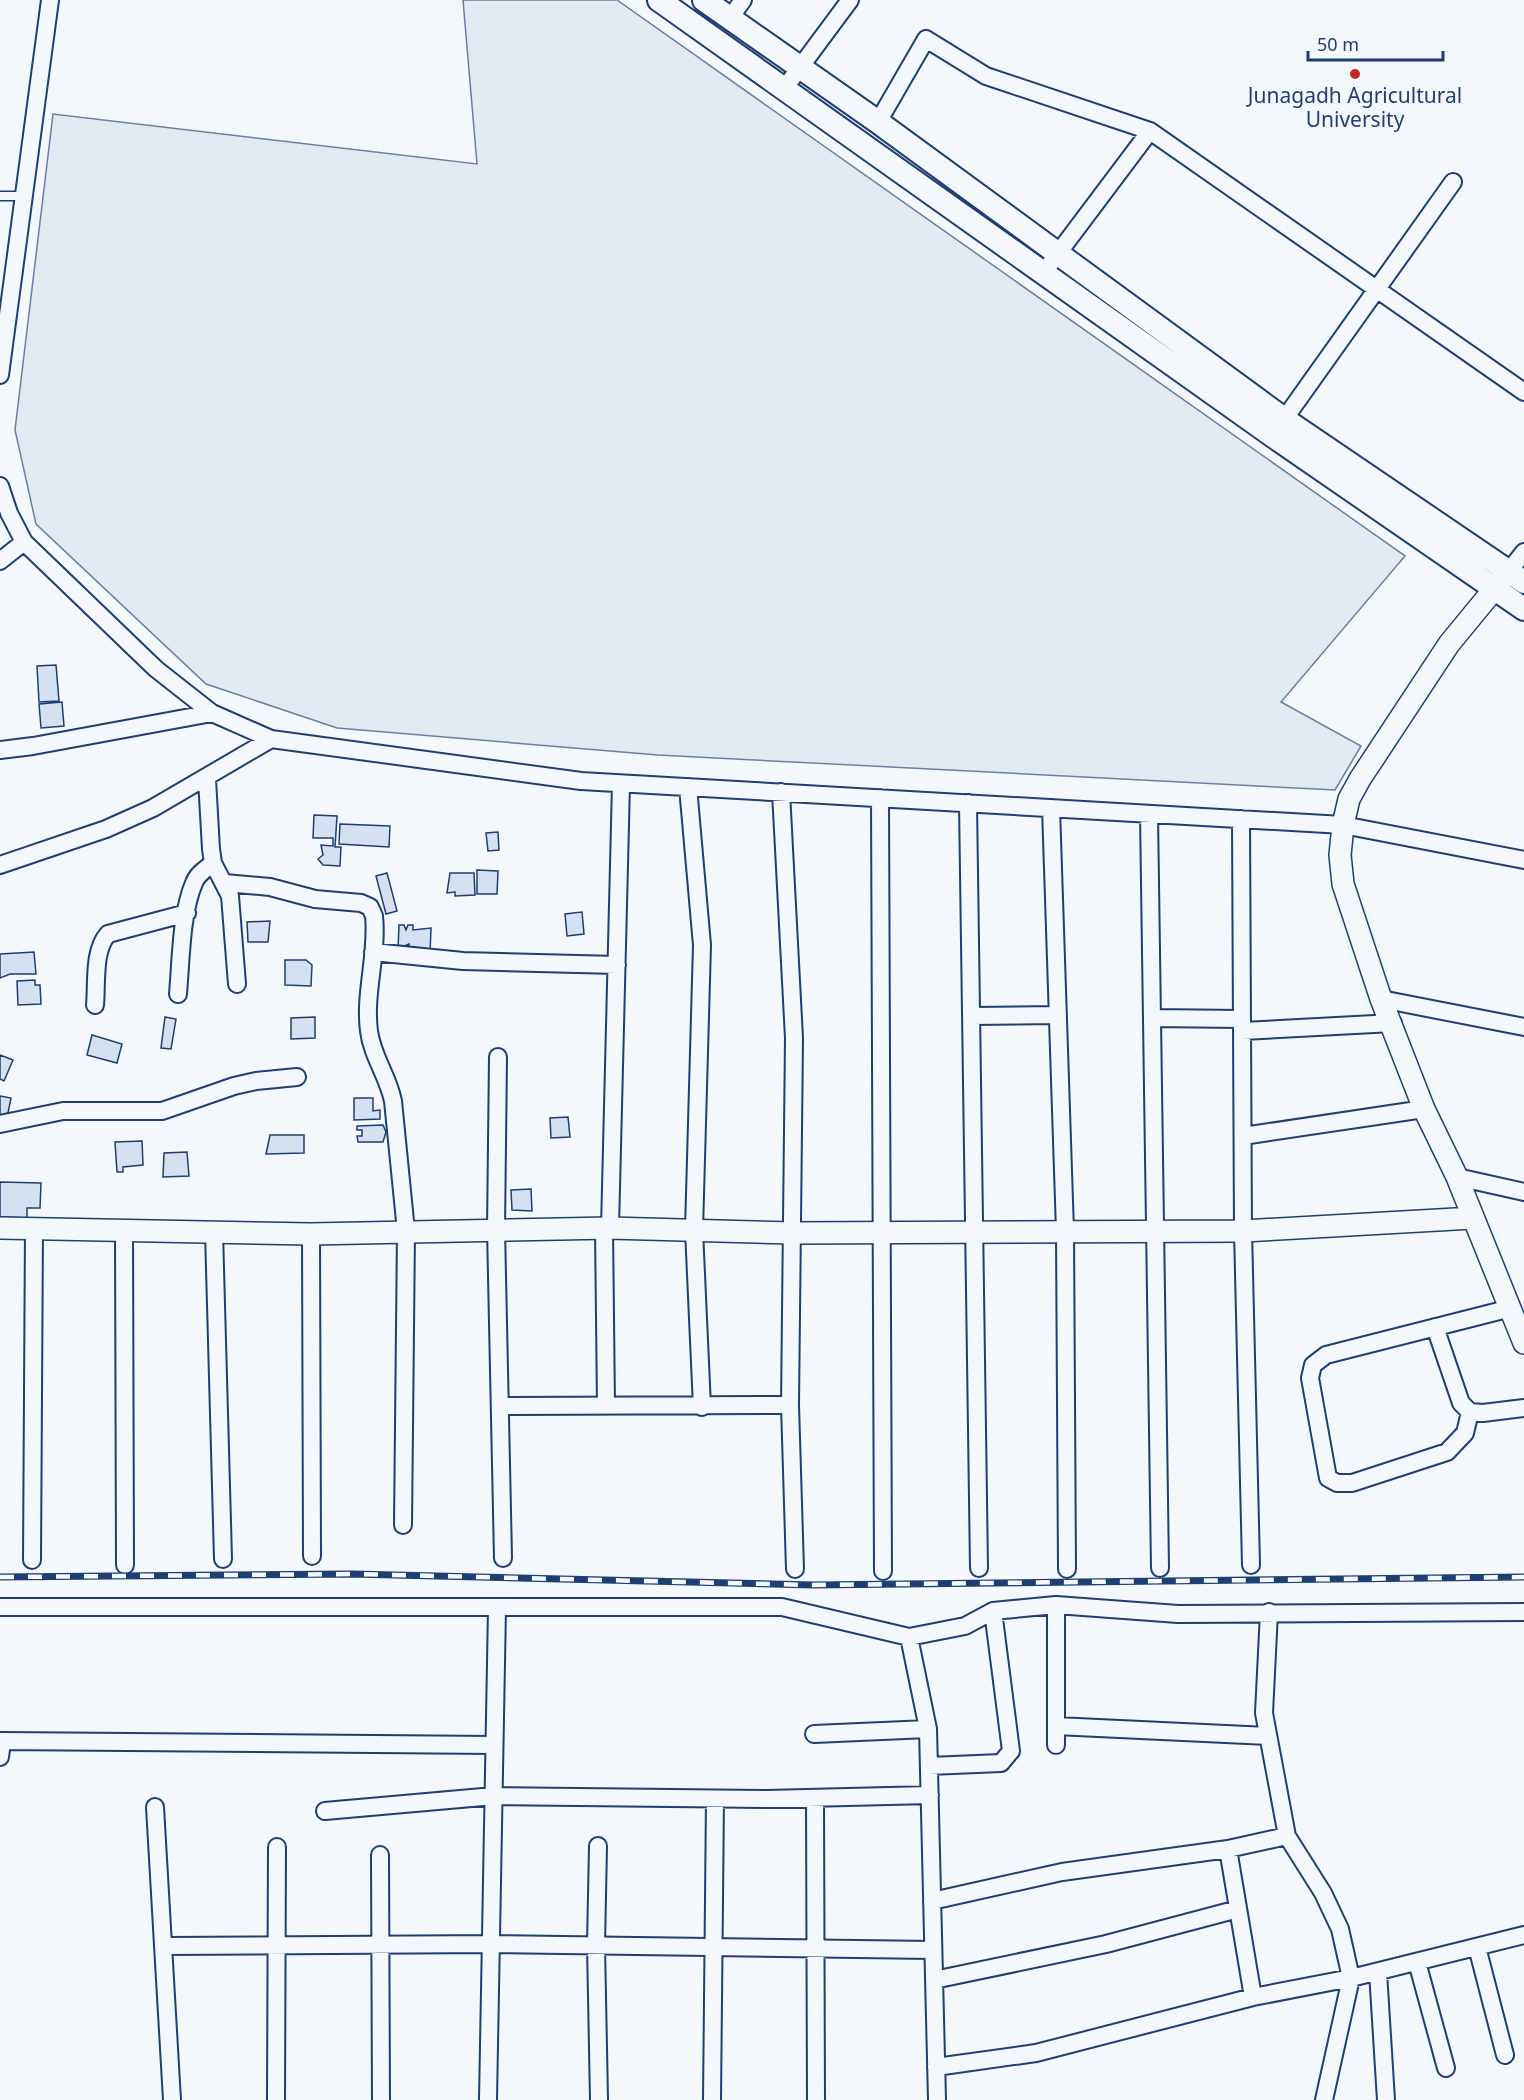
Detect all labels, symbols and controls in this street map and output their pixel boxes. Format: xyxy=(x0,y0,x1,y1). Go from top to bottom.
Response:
scale bar xyxy=(1308,24,1443,62)
text: 50 m xyxy=(1317,32,1359,56)
marker: Junagadh Agricultural University xyxy=(1348,67,1362,81)
place label: Junagadh Agricultural University xyxy=(1246,81,1462,133)

